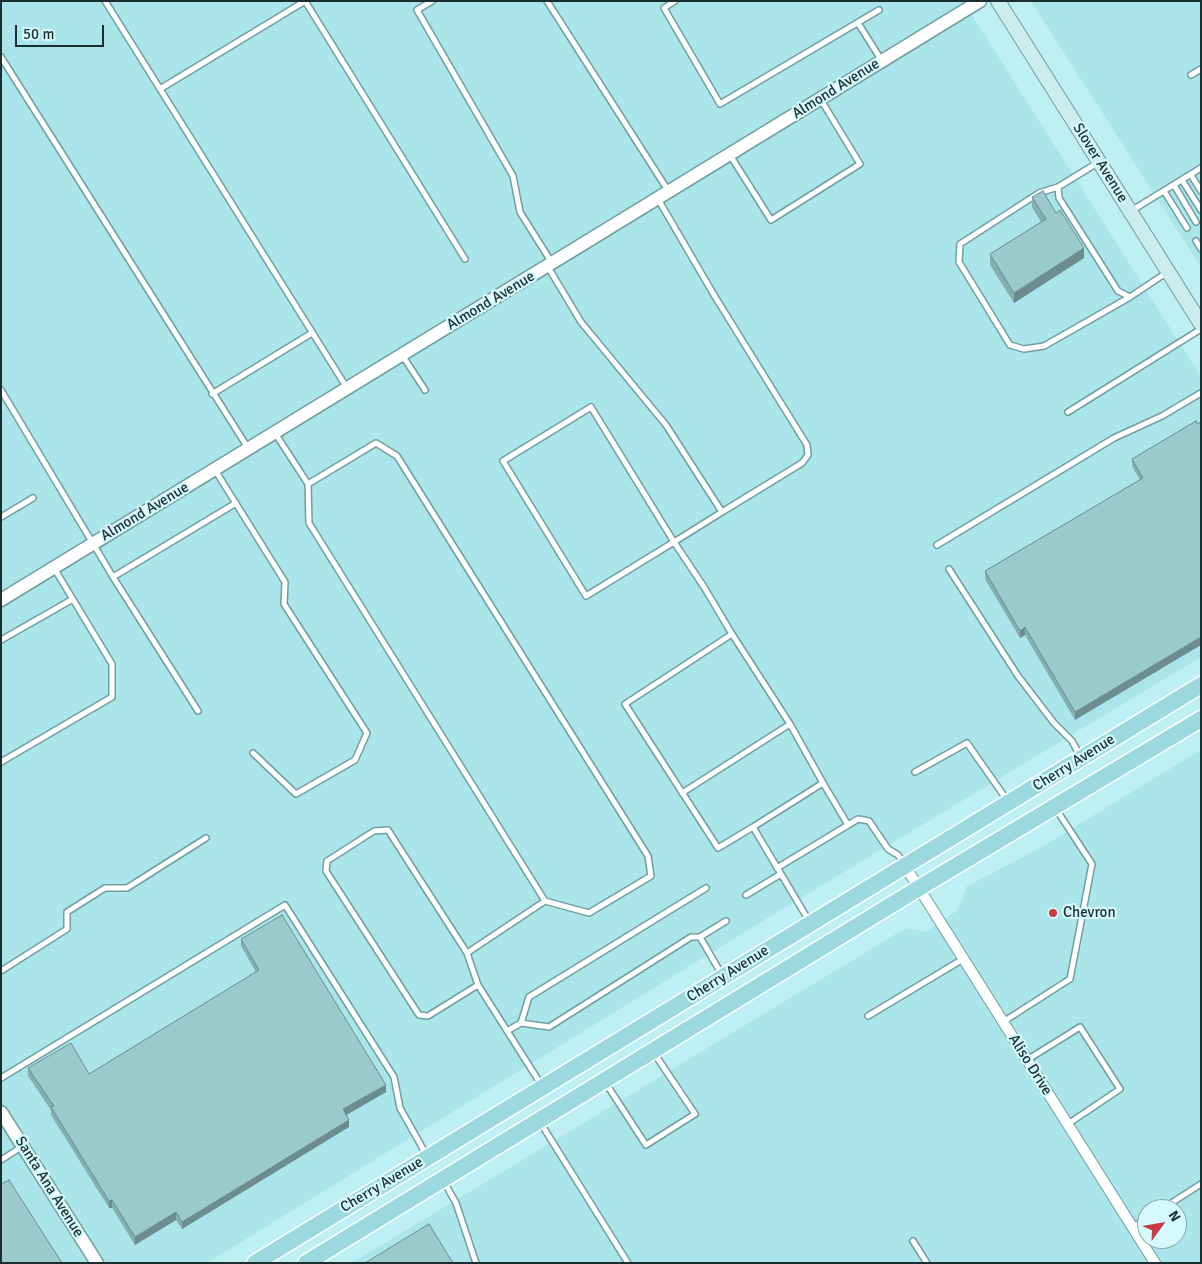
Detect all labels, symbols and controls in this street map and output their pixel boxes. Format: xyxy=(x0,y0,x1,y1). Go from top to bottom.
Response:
scale bar xyxy=(18,15,106,47)
text: 50 m xyxy=(23,25,54,43)
street label: Almond Avenue xyxy=(789,55,883,123)
street label: Slover Avenue xyxy=(1068,120,1132,206)
street label: Almond Avenue xyxy=(444,268,538,334)
street label: Almond Avenue xyxy=(98,479,192,545)
street label: Cherry Avenue xyxy=(1030,731,1118,795)
place label: Chevron xyxy=(1063,904,1116,922)
marker: Chevron xyxy=(1047,907,1059,919)
street label: Cherry Avenue xyxy=(684,942,772,1006)
street label: Aliso Drive xyxy=(1004,1031,1056,1099)
street label: Santa Ana Avenue xyxy=(11,1133,87,1241)
street label: Cherry Avenue xyxy=(337,1153,427,1217)
north arrow xyxy=(1137,1199,1187,1249)
text: N xyxy=(1165,1208,1184,1225)

